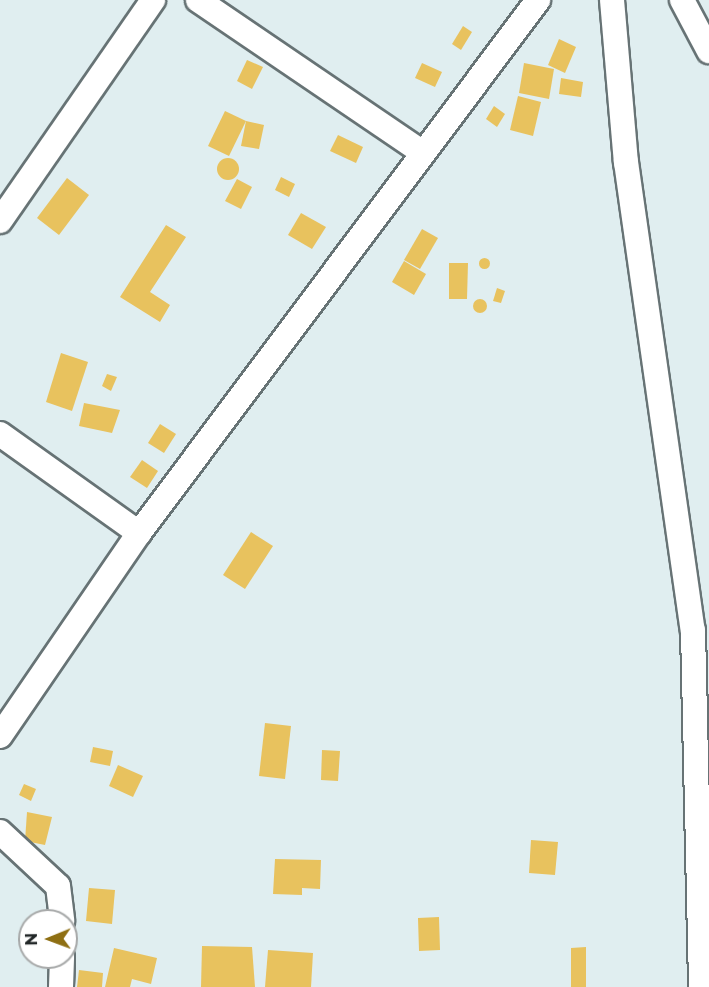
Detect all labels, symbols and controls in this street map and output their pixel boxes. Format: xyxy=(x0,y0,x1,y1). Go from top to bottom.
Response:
north arrow xyxy=(18,909,78,969)
text: N xyxy=(22,933,41,946)

